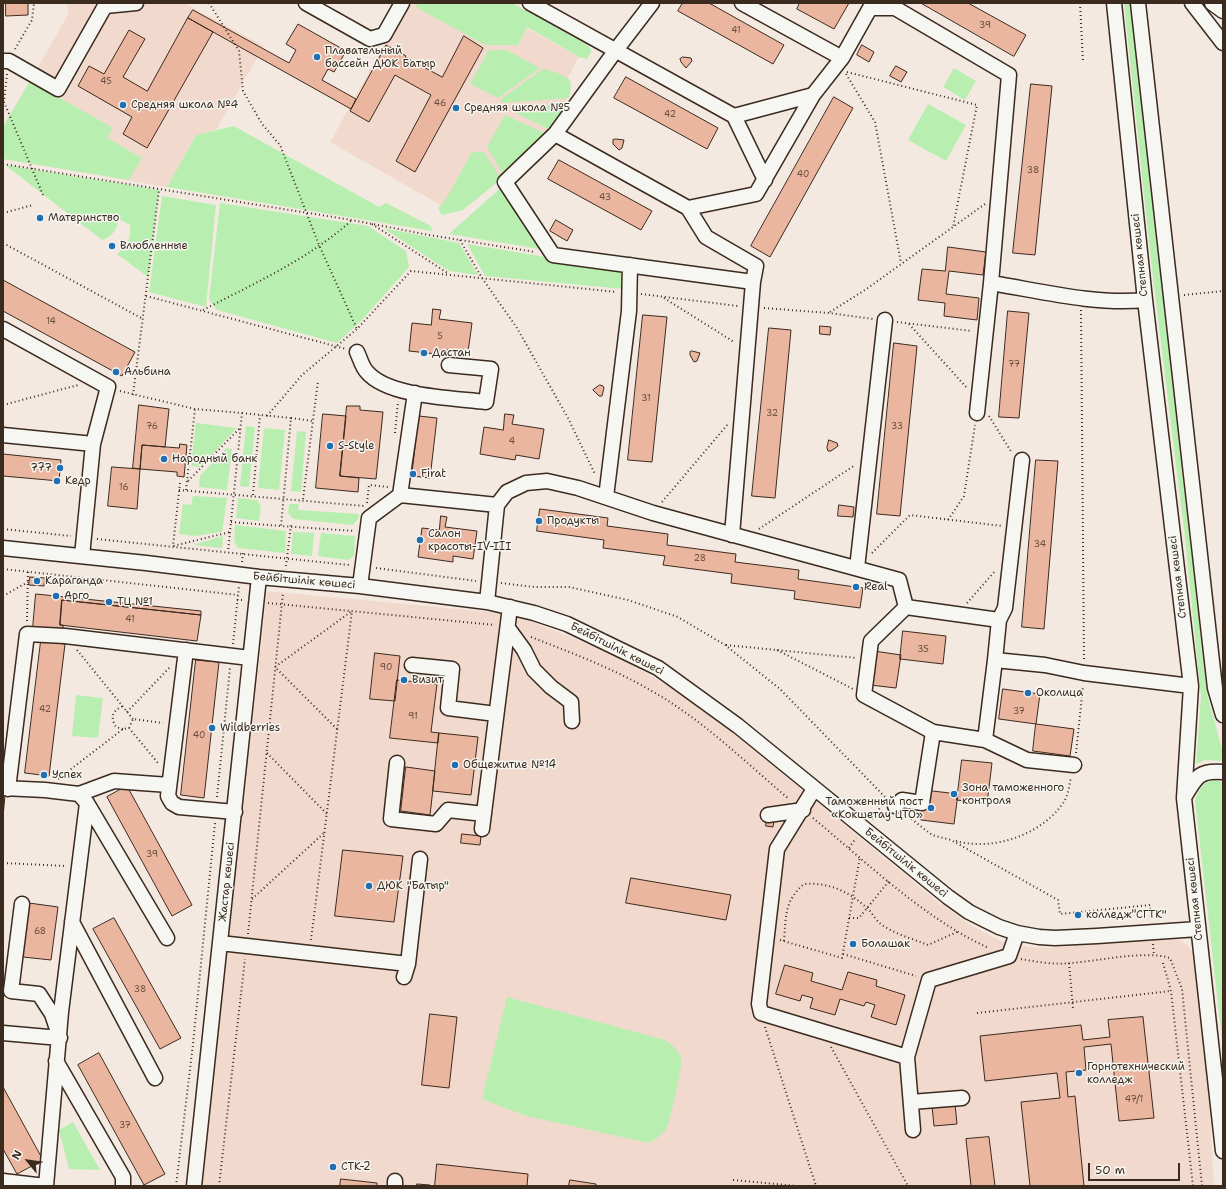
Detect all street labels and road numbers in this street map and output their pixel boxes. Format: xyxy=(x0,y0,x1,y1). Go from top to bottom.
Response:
street label: Степная көшесі xyxy=(1129,213,1151,297)
street label: Степная көшесі xyxy=(1166,535,1190,619)
street label: Бейбітшілік көшесі xyxy=(252,570,356,592)
street label: Бейбітшілік көшесі xyxy=(568,620,666,678)
street label: Бейбітшілік көшесі xyxy=(862,825,950,901)
street label: Жастар көшесі xyxy=(216,842,238,922)
street label: Степная көшесі xyxy=(1184,857,1206,941)

